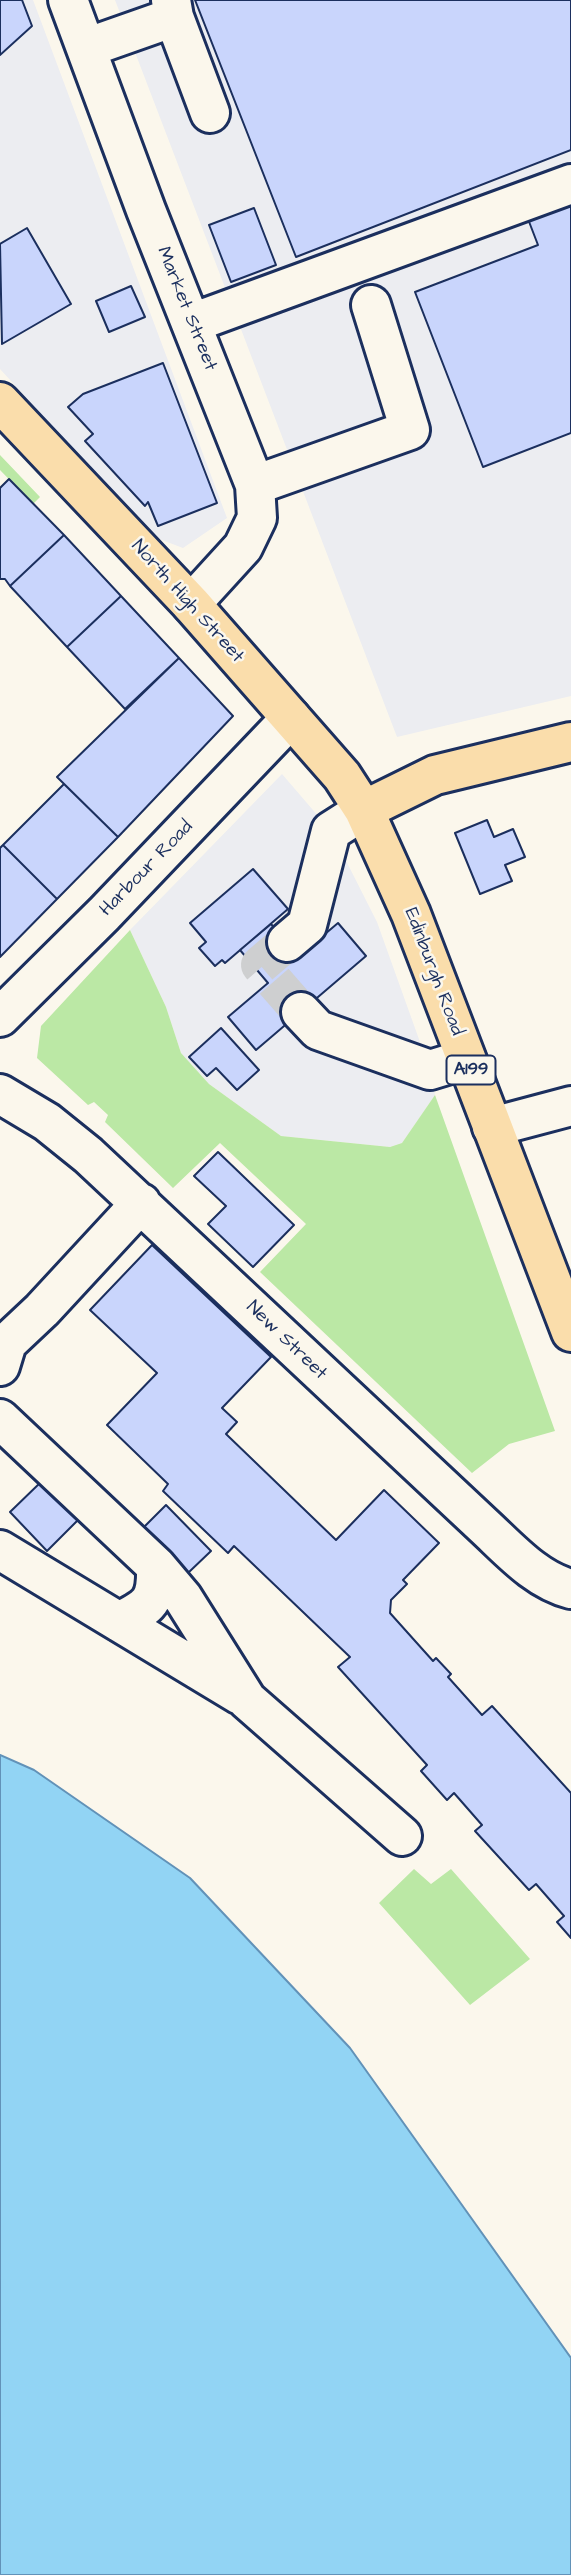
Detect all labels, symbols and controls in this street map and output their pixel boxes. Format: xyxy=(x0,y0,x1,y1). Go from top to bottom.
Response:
street label: Market Street xyxy=(151,244,221,374)
street label: North High Street xyxy=(126,536,248,668)
street label: Harbour Road xyxy=(96,816,198,922)
street label: Edinburgh Road xyxy=(398,905,468,1039)
road number: A199 xyxy=(447,1056,496,1084)
street label: New Street xyxy=(241,1297,331,1385)

